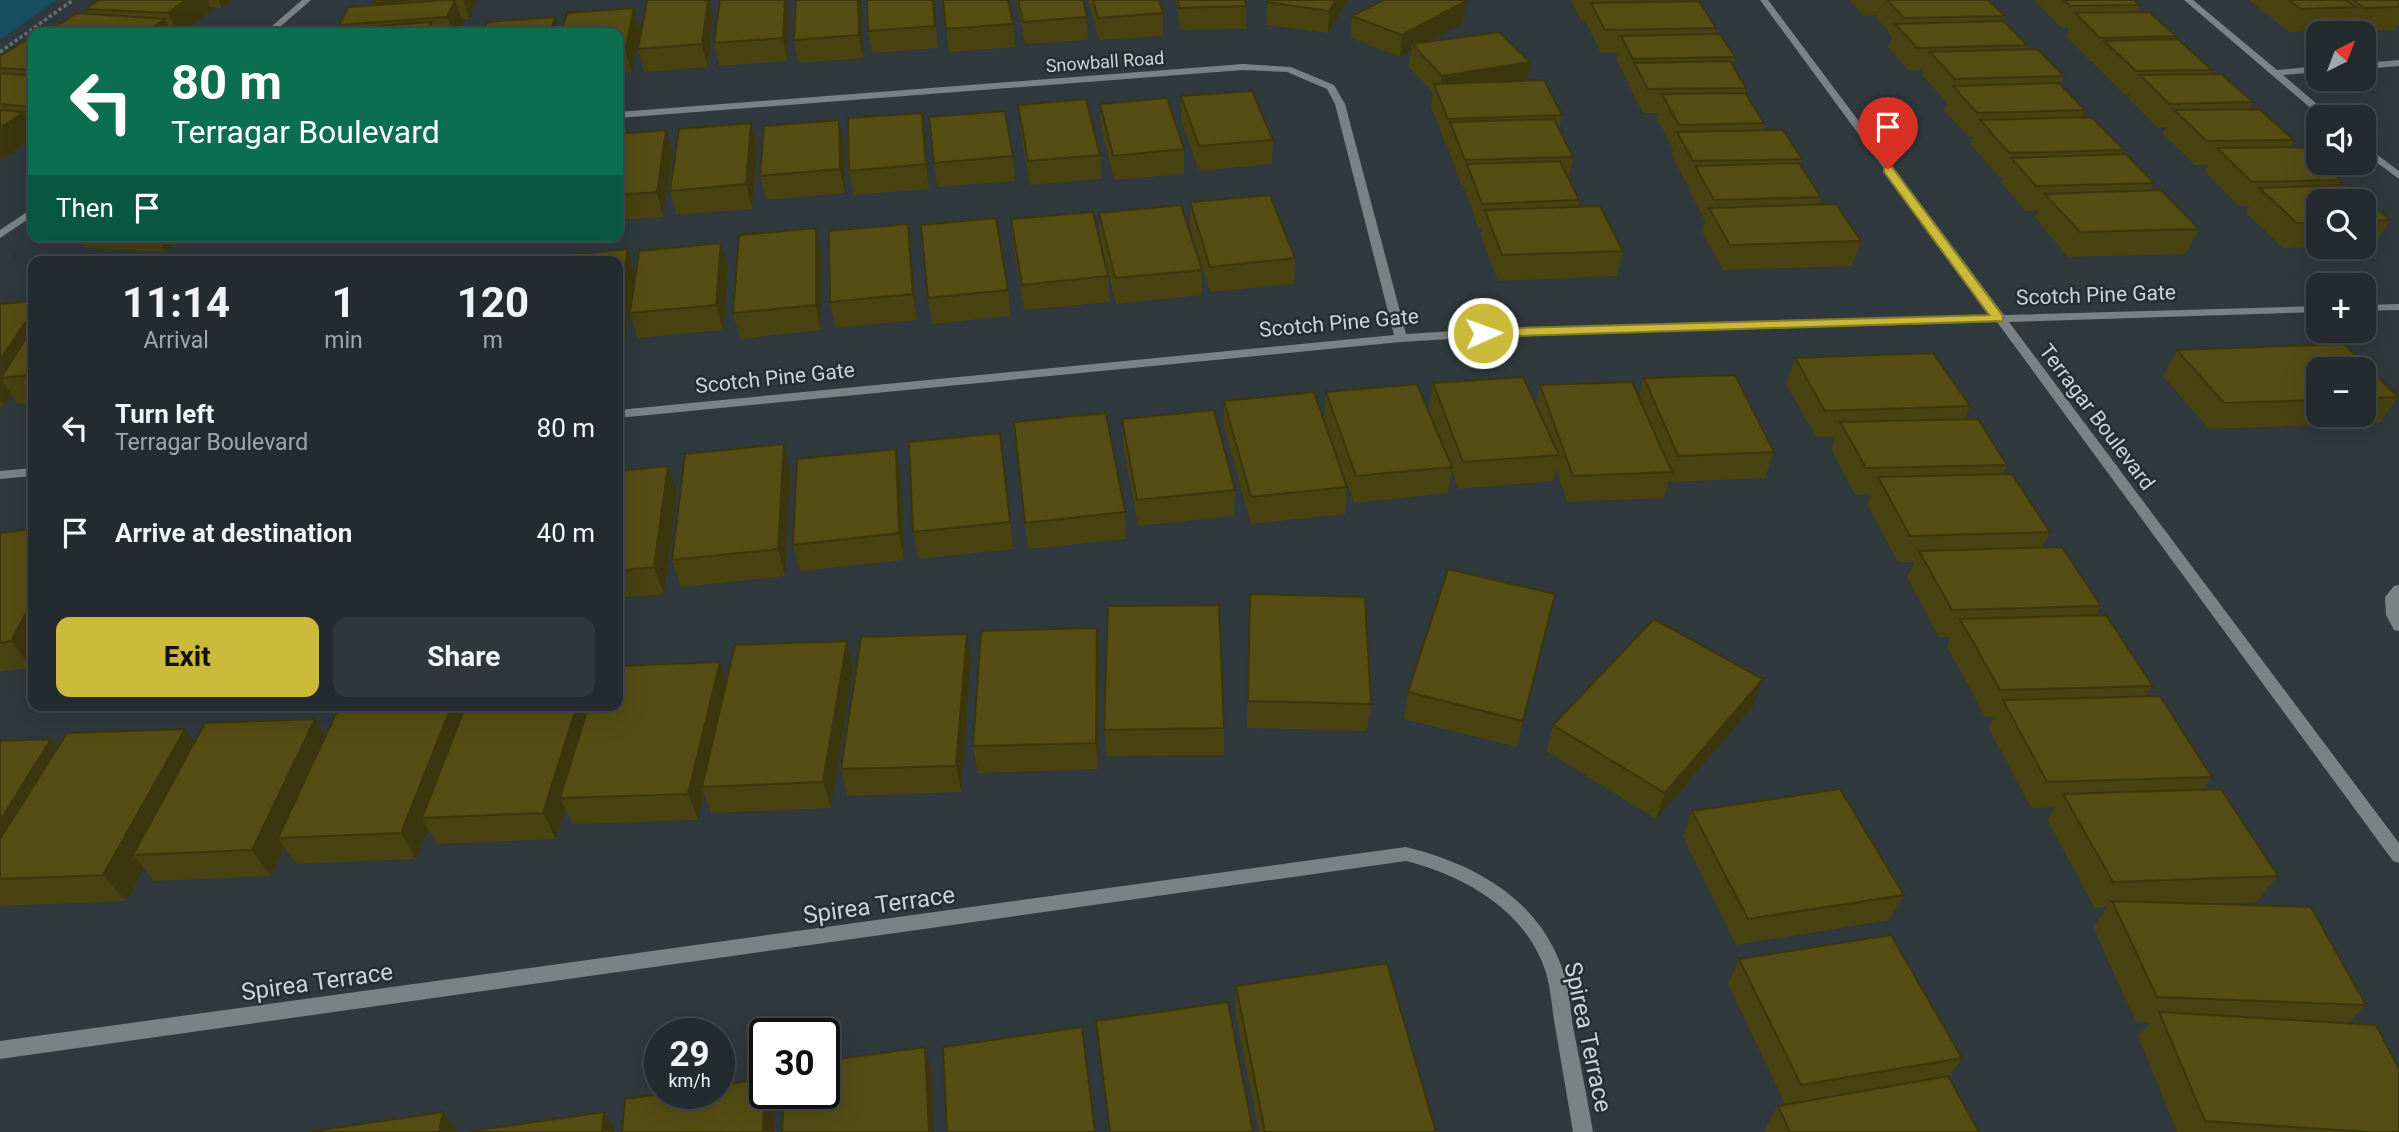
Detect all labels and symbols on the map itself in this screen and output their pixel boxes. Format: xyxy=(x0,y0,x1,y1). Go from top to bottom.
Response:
north arrow xyxy=(2306,21,2376,91)
street label: Snowball Road xyxy=(1045,47,1165,76)
pin xyxy=(1858,97,1918,169)
street label: Scotch Pine Gate xyxy=(2016,280,2176,310)
position arrow xyxy=(1446,296,1520,370)
street label: Scotch Pine Gate xyxy=(1258,304,1420,342)
street label: Terragar Boulevard xyxy=(2034,339,2160,495)
street label: Scotch Pine Gate xyxy=(694,358,856,398)
street label: Spirea Terrace xyxy=(801,881,957,929)
street label: Spirea Terrace xyxy=(239,958,395,1006)
street label: Spirea Terrace xyxy=(1558,959,1618,1115)
speed limit sign: 30 xyxy=(749,1018,840,1109)

